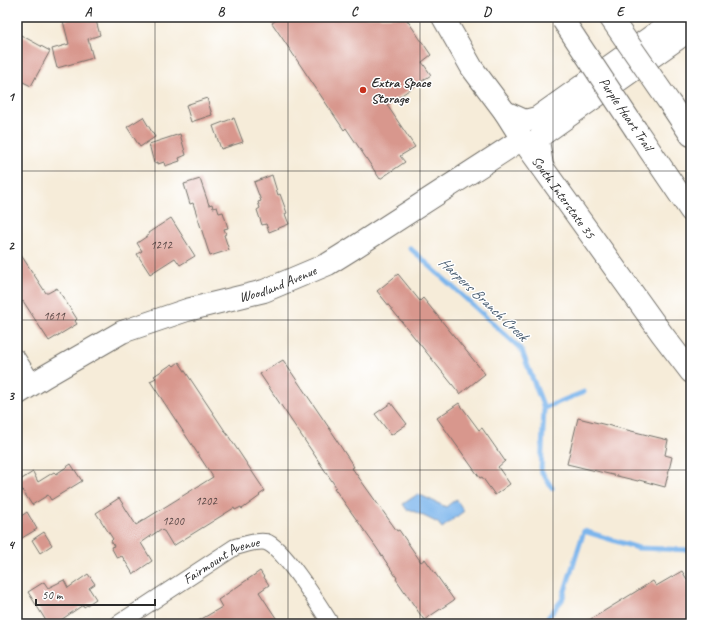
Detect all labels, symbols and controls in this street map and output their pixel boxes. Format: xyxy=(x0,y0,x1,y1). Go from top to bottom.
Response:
text: A xyxy=(85,4,93,20)
text: B xyxy=(218,4,226,20)
text: C xyxy=(351,4,359,20)
text: D xyxy=(483,4,492,20)
text: E xyxy=(617,4,626,20)
place label: Extra Space Storage xyxy=(371,74,432,107)
street label: Purple Heart Trail xyxy=(595,74,658,156)
marker: Extra Space Storage xyxy=(358,85,368,95)
text: 1 xyxy=(8,89,16,105)
street label: South Interstate 35 xyxy=(528,152,599,242)
house number: 1212 xyxy=(150,237,173,253)
text: 2 xyxy=(8,238,15,254)
water label: Harpers Branch Creek xyxy=(435,253,533,347)
street label: Woodland Avenue xyxy=(237,261,320,305)
house number: 1611 xyxy=(43,308,65,324)
text: 3 xyxy=(8,388,15,404)
house number: 1202 xyxy=(195,493,218,509)
house number: 1200 xyxy=(162,513,185,529)
street label: Fairmount Avenue xyxy=(180,533,261,587)
text: 4 xyxy=(8,537,16,553)
scale bar xyxy=(36,581,155,607)
text: 50 m xyxy=(42,587,64,603)

